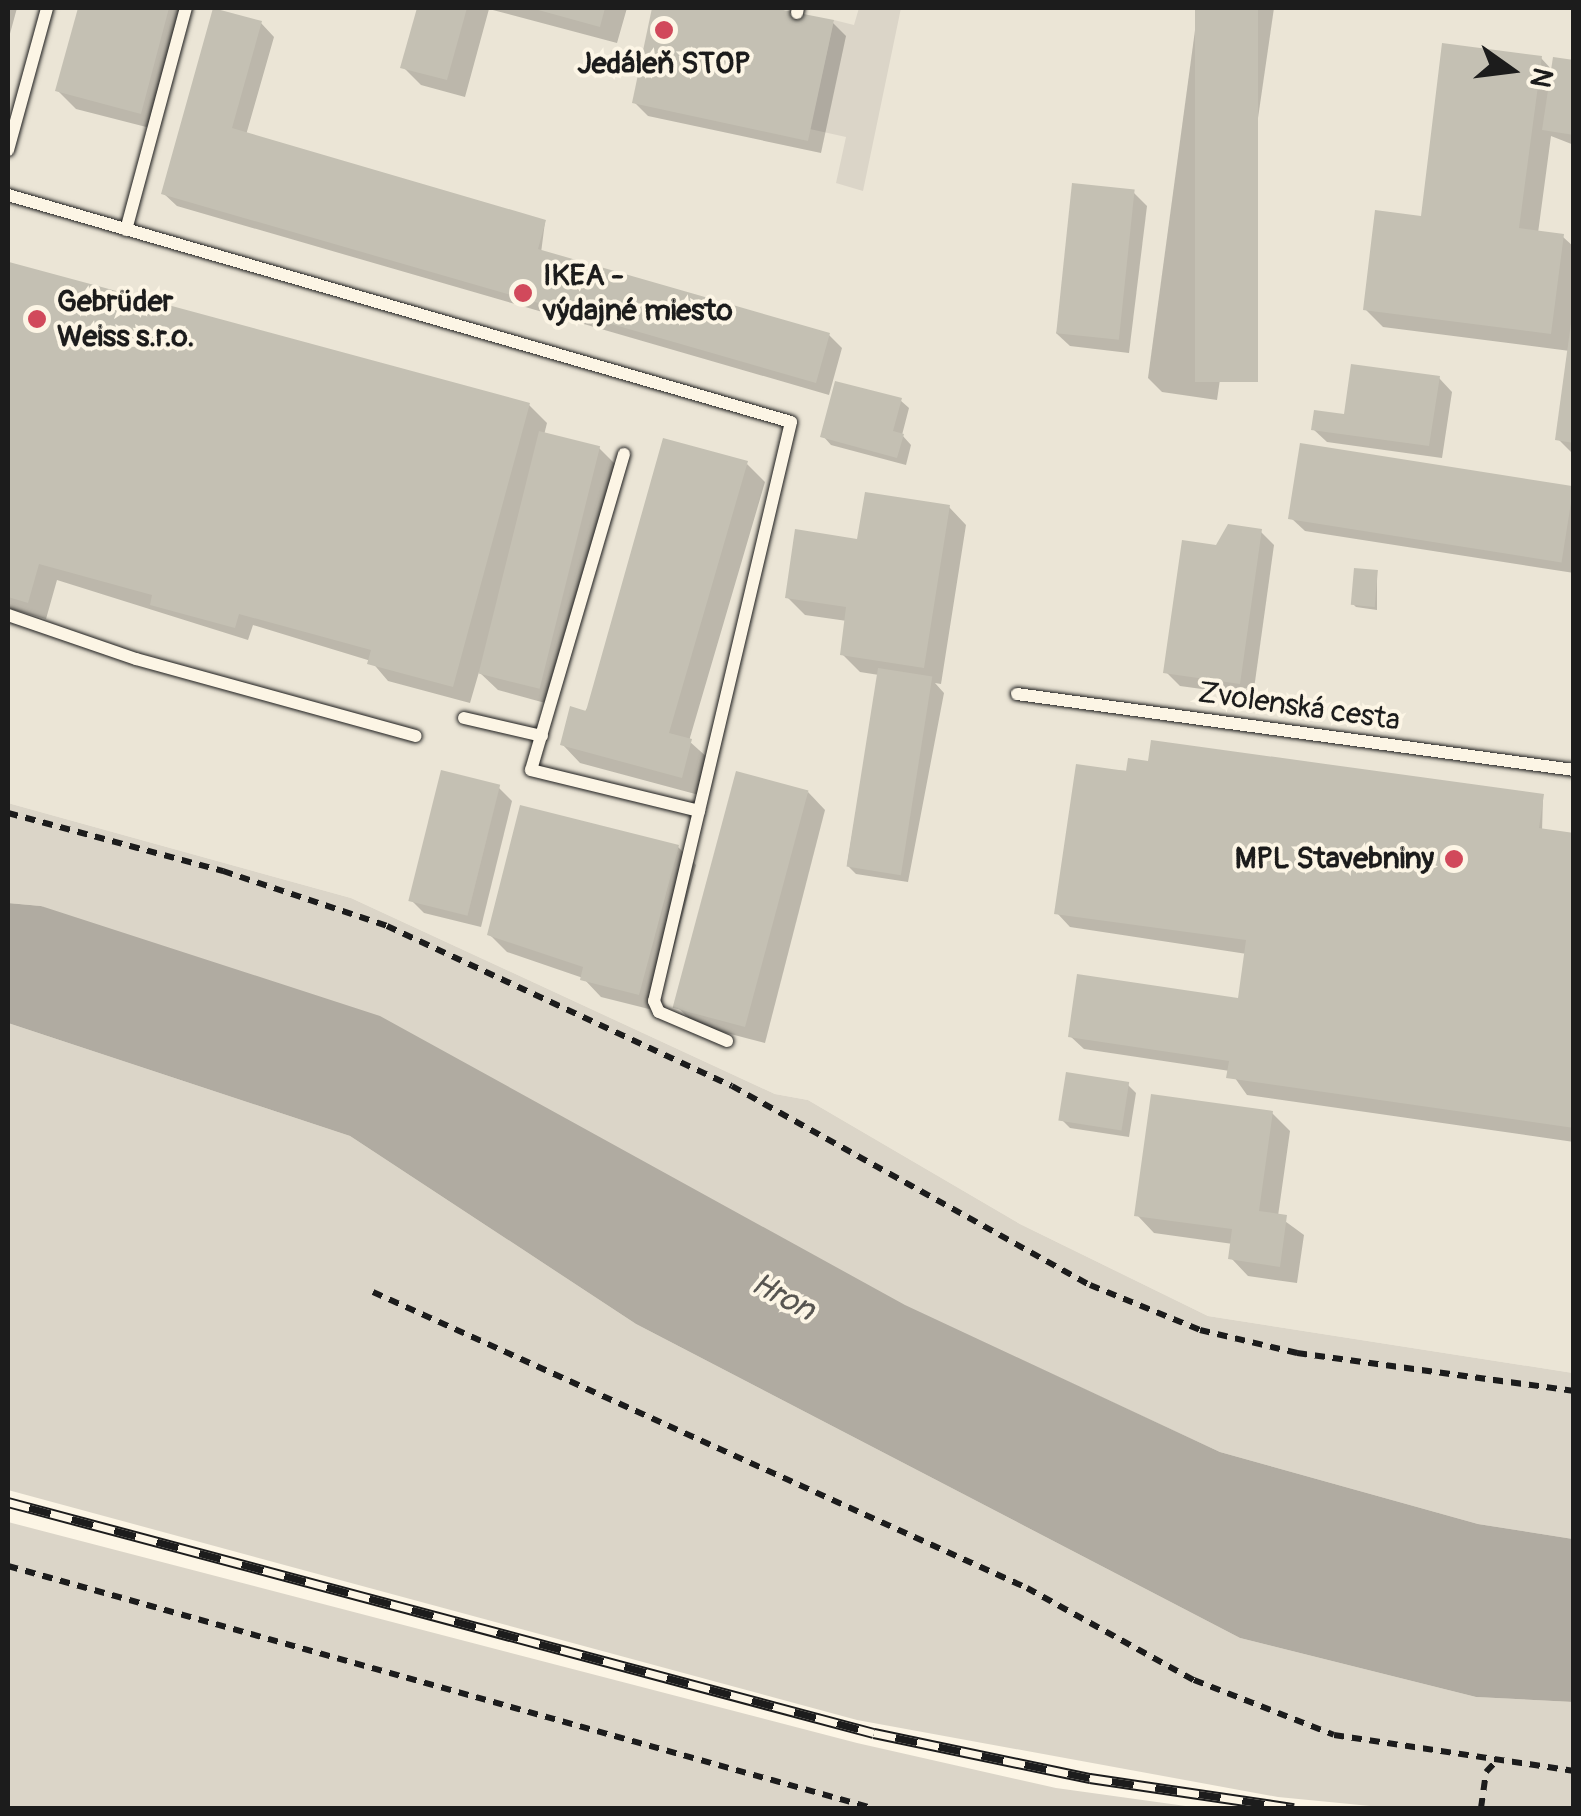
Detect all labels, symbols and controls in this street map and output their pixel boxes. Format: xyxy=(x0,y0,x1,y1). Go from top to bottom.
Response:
marker: Jedáleň STOP xyxy=(653,19,675,41)
north arrow xyxy=(1461,20,1561,120)
place label: Jedáleň STOP xyxy=(577,46,751,82)
text: N xyxy=(1521,64,1560,91)
place label: IKEA - výdajné miesto xyxy=(543,258,733,328)
marker: IKEA - výdajné miesto xyxy=(512,282,534,304)
place label: Gebrüder Weiss s.r.o. xyxy=(57,284,194,354)
marker: Gebrüder Weiss s.r.o. xyxy=(26,308,48,330)
street label: Zvolenská cesta xyxy=(1196,675,1402,739)
place label: MPL Stavebniny xyxy=(1235,841,1434,877)
marker: MPL Stavebniny xyxy=(1443,848,1465,870)
water label: Hron xyxy=(745,1265,821,1329)

